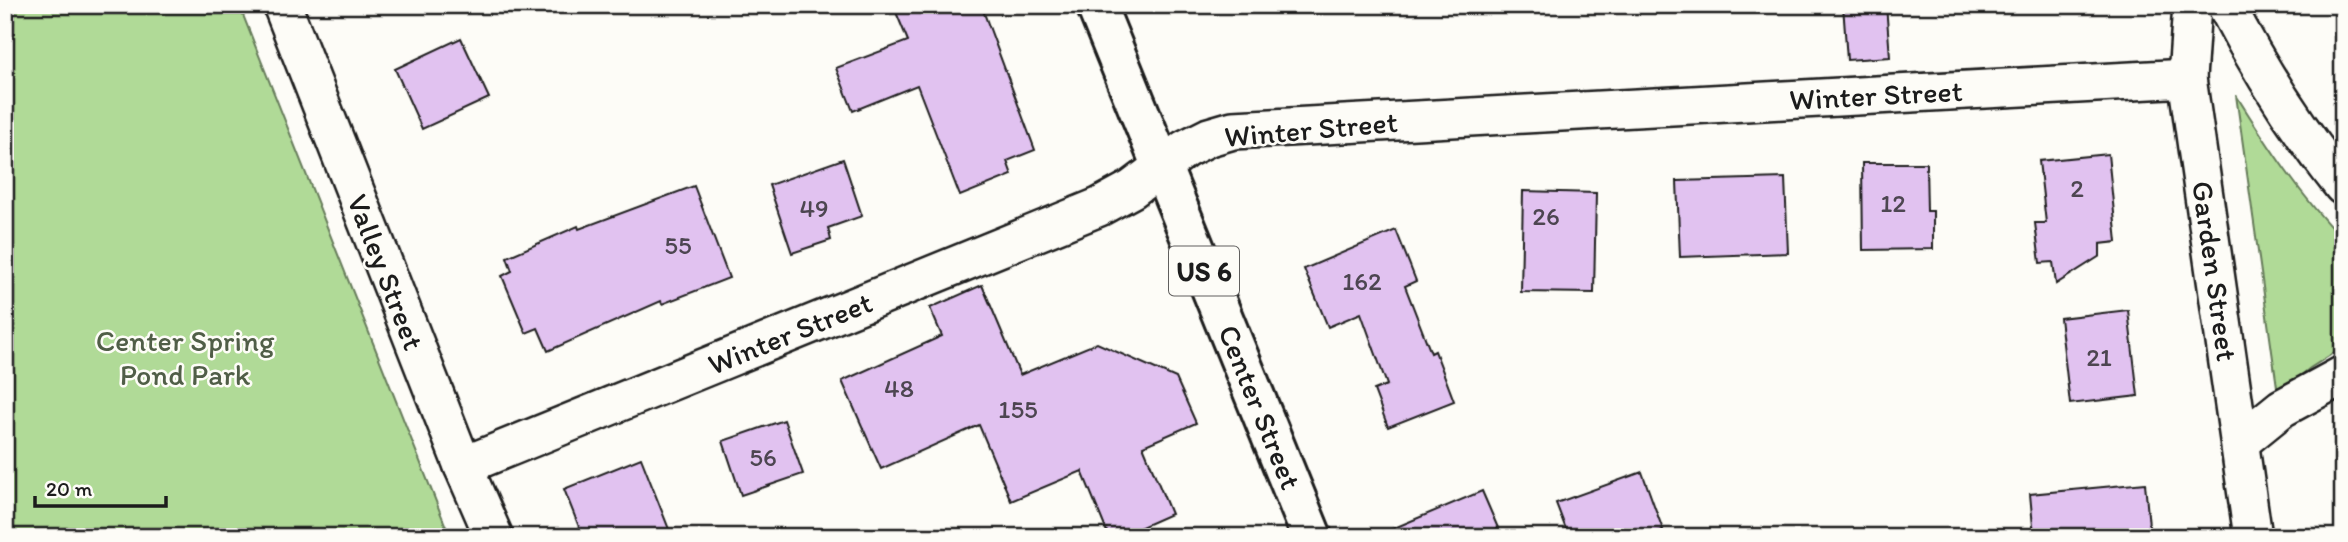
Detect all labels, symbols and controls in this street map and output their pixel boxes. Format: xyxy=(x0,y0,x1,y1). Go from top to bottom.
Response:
street label: Winter Street xyxy=(1788,72,1964,118)
street label: Winter Street xyxy=(1223,103,1399,155)
house number: 2 xyxy=(2070,172,2084,204)
street label: Garden Street xyxy=(2184,178,2246,364)
house number: 12 xyxy=(1880,187,1906,219)
street label: Valley Street xyxy=(339,189,433,355)
house number: 49 xyxy=(799,192,829,224)
house number: 26 xyxy=(1532,200,1560,232)
house number: 55 xyxy=(664,229,692,261)
road number: US 6 xyxy=(1169,246,1239,296)
house number: 162 xyxy=(1342,265,1382,297)
street label: Winter Street xyxy=(702,283,878,383)
street label: Center Street xyxy=(1210,319,1310,495)
park label: Center Spring Pond Park xyxy=(96,322,275,393)
house number: 21 xyxy=(2086,341,2112,373)
house number: 48 xyxy=(884,372,914,404)
house number: 155 xyxy=(998,393,1038,425)
house number: 56 xyxy=(749,441,777,473)
scale bar xyxy=(35,465,166,509)
text: 20 m xyxy=(46,476,93,501)

